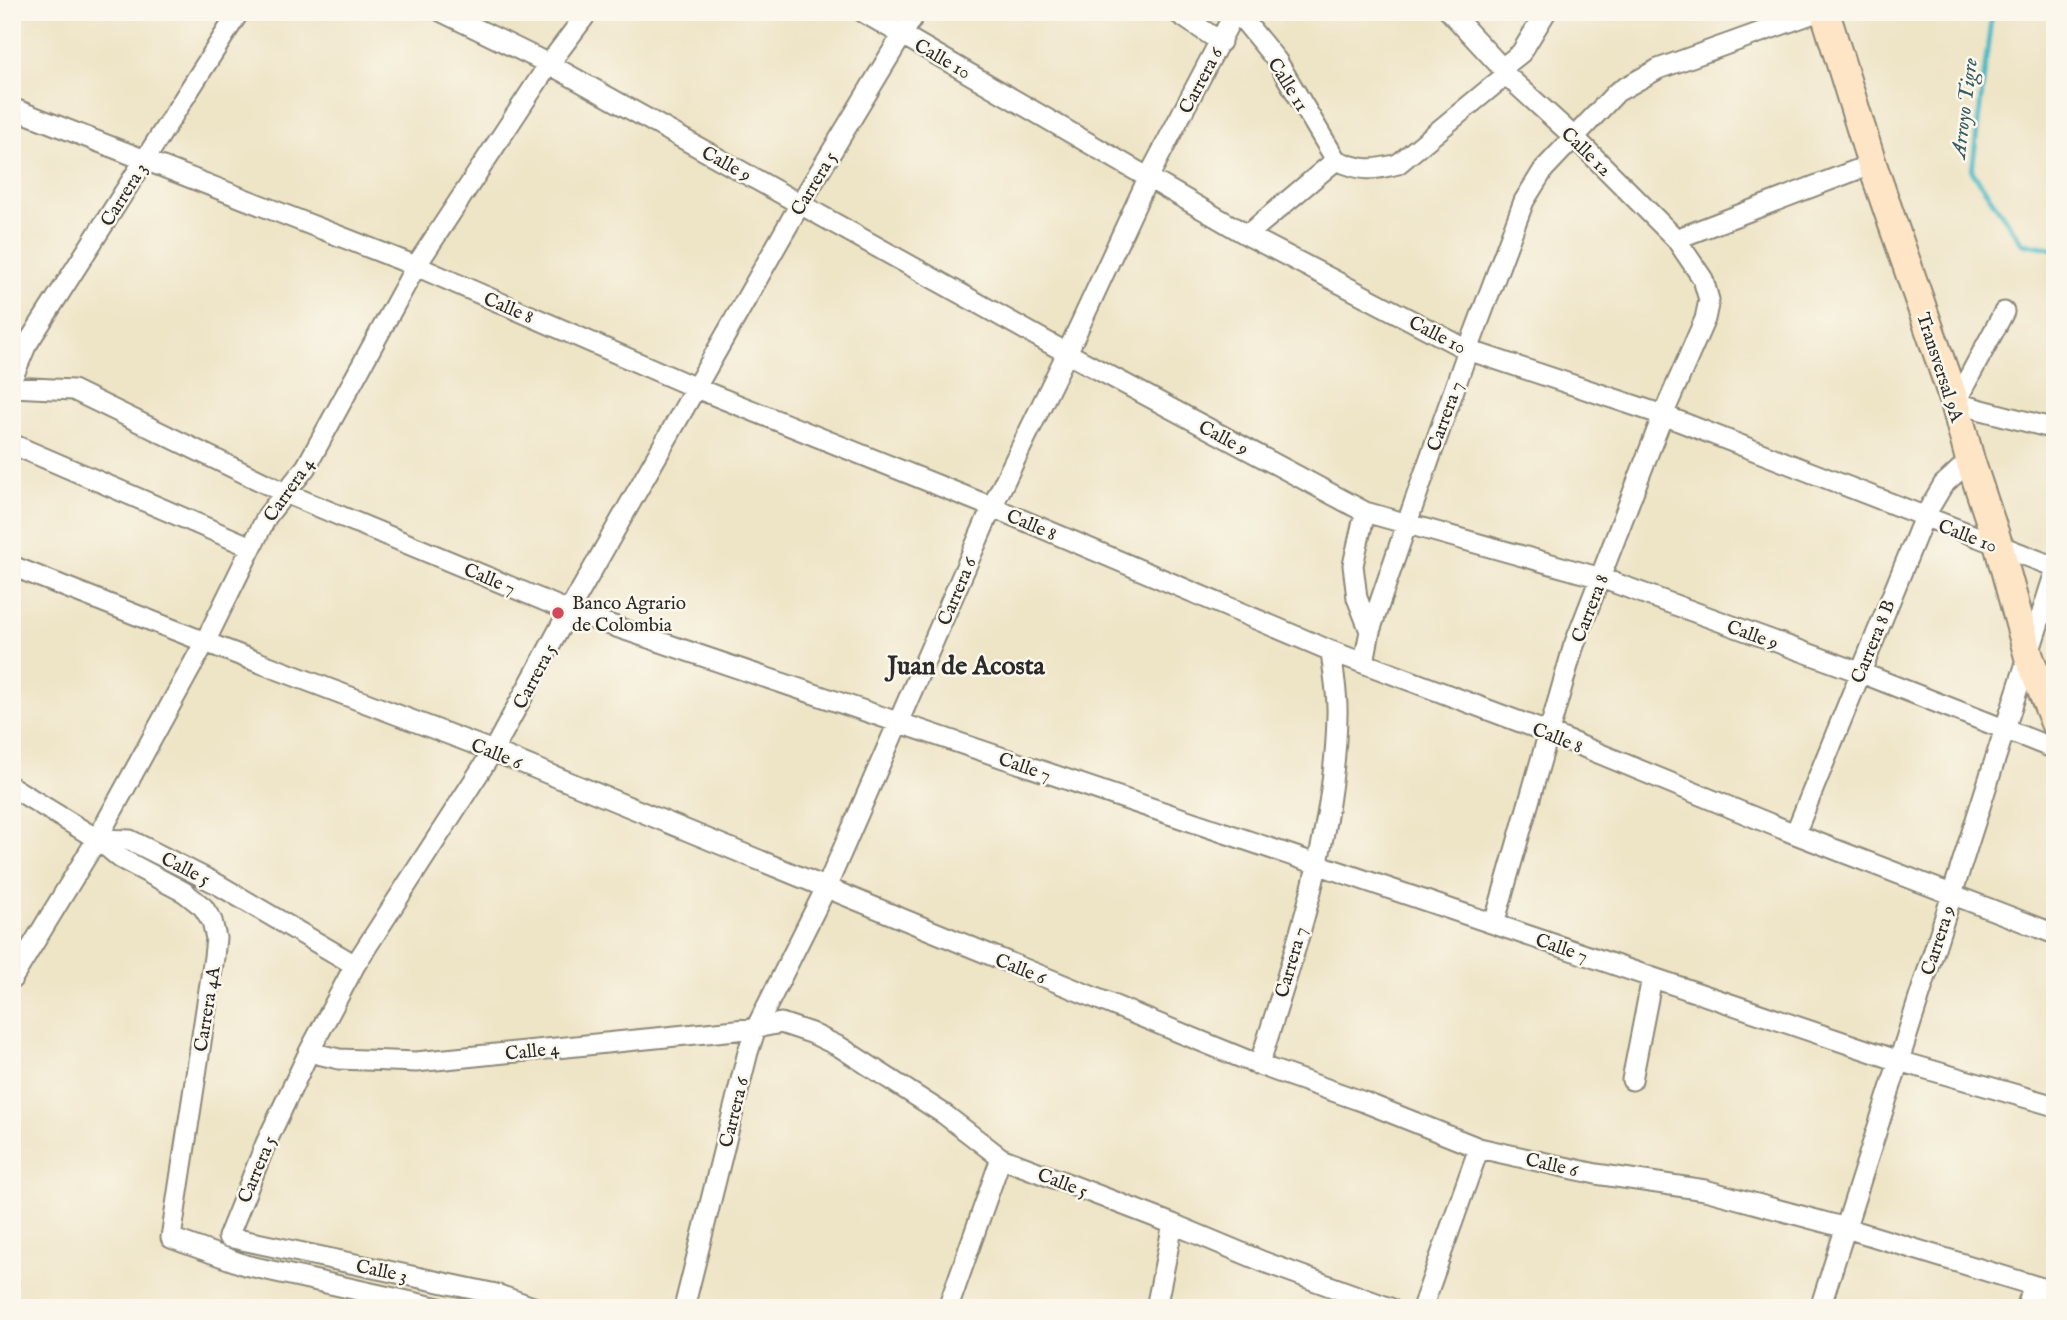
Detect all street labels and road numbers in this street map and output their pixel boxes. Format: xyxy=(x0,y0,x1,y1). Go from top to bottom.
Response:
street label: Calle 10 xyxy=(909,34,975,85)
street label: Carrera 6 xyxy=(1174,43,1230,118)
street label: Calle 11 xyxy=(1261,54,1313,116)
street label: Calle 12 xyxy=(1555,123,1616,182)
street label: Calle 9 xyxy=(697,141,755,188)
street label: Carrera 5 xyxy=(786,147,843,221)
street label: Carrera 3 xyxy=(96,159,154,231)
street label: Calle 8 xyxy=(479,288,537,330)
street label: Transversal 9A xyxy=(1910,310,1968,427)
street label: Calle 10 xyxy=(1404,311,1470,360)
street label: Carrera 7 xyxy=(1422,378,1470,455)
street label: Calle 9 xyxy=(1194,416,1252,462)
street label: Carrera 4 xyxy=(259,453,321,527)
street label: Calle 8 xyxy=(1002,505,1060,547)
street label: Calle 10 xyxy=(1934,515,2000,559)
street label: Carrera 6 xyxy=(933,553,983,630)
street label: Calle 7 xyxy=(460,558,519,601)
street label: Carrera 8 xyxy=(1567,571,1615,646)
street label: Carrera 8 B xyxy=(1846,596,1901,687)
street label: Calle 9 xyxy=(1723,615,1781,656)
street label: Carrera 5 xyxy=(509,640,563,714)
street label: Calle 8 xyxy=(1528,718,1586,760)
street label: Calle 6 xyxy=(467,734,526,776)
street label: Calle 7 xyxy=(995,748,1054,788)
street label: Calle 5 xyxy=(157,847,214,892)
street label: Carrera 9 xyxy=(1916,903,1961,979)
street label: Carrera 7 xyxy=(1270,924,1313,1001)
street label: Calle 7 xyxy=(1532,929,1591,969)
street label: Calle 6 xyxy=(991,949,1050,991)
street label: Carrera 4A xyxy=(189,964,227,1054)
street label: Calle 4 xyxy=(504,1037,561,1067)
street label: Carrera 6 xyxy=(715,1074,756,1150)
street label: Carrera 5 xyxy=(233,1132,283,1207)
street label: Calle 6 xyxy=(1523,1148,1581,1184)
street label: Calle 5 xyxy=(1034,1163,1091,1204)
street label: Calle 3 xyxy=(354,1255,410,1289)

